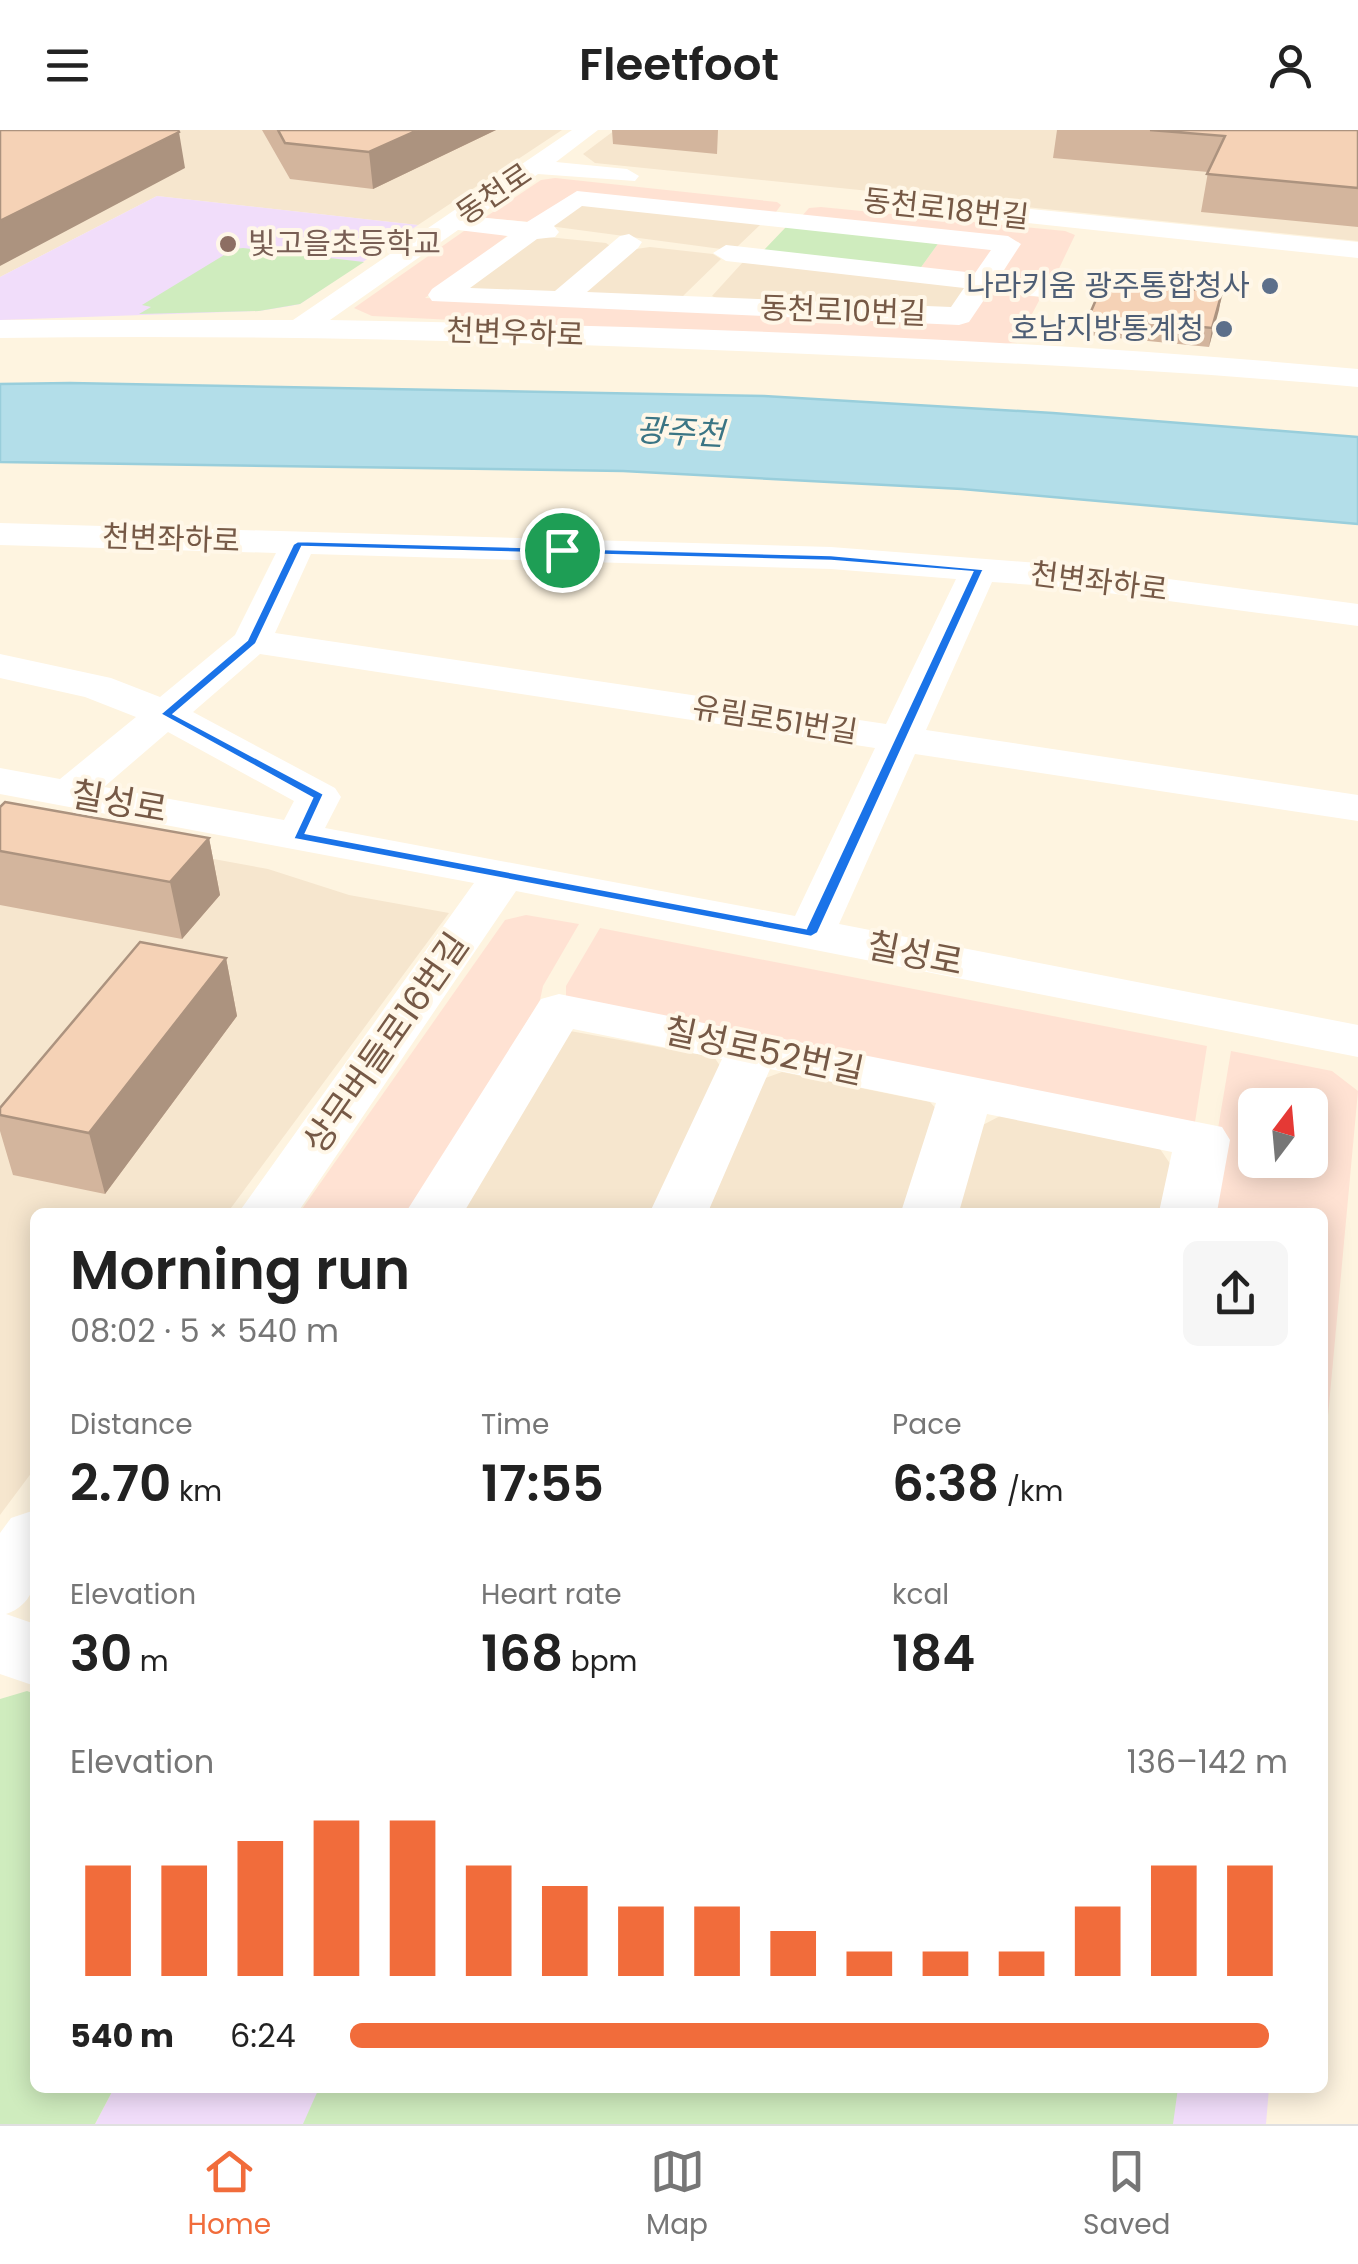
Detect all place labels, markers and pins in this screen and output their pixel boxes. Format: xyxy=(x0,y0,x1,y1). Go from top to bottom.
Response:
place label: 빛고을초등학교 xyxy=(248,222,441,265)
marker: 빛고을초등학교 xyxy=(217,233,239,255)
place label: 나라키움 광주통합청사 xyxy=(966,264,1250,307)
marker: 나라키움 광주통합청사 xyxy=(1259,275,1281,297)
place label: 호남지방통계청 xyxy=(1011,307,1204,350)
marker: 호남지방통계청 xyxy=(1213,318,1235,340)
pin xyxy=(520,508,605,593)

